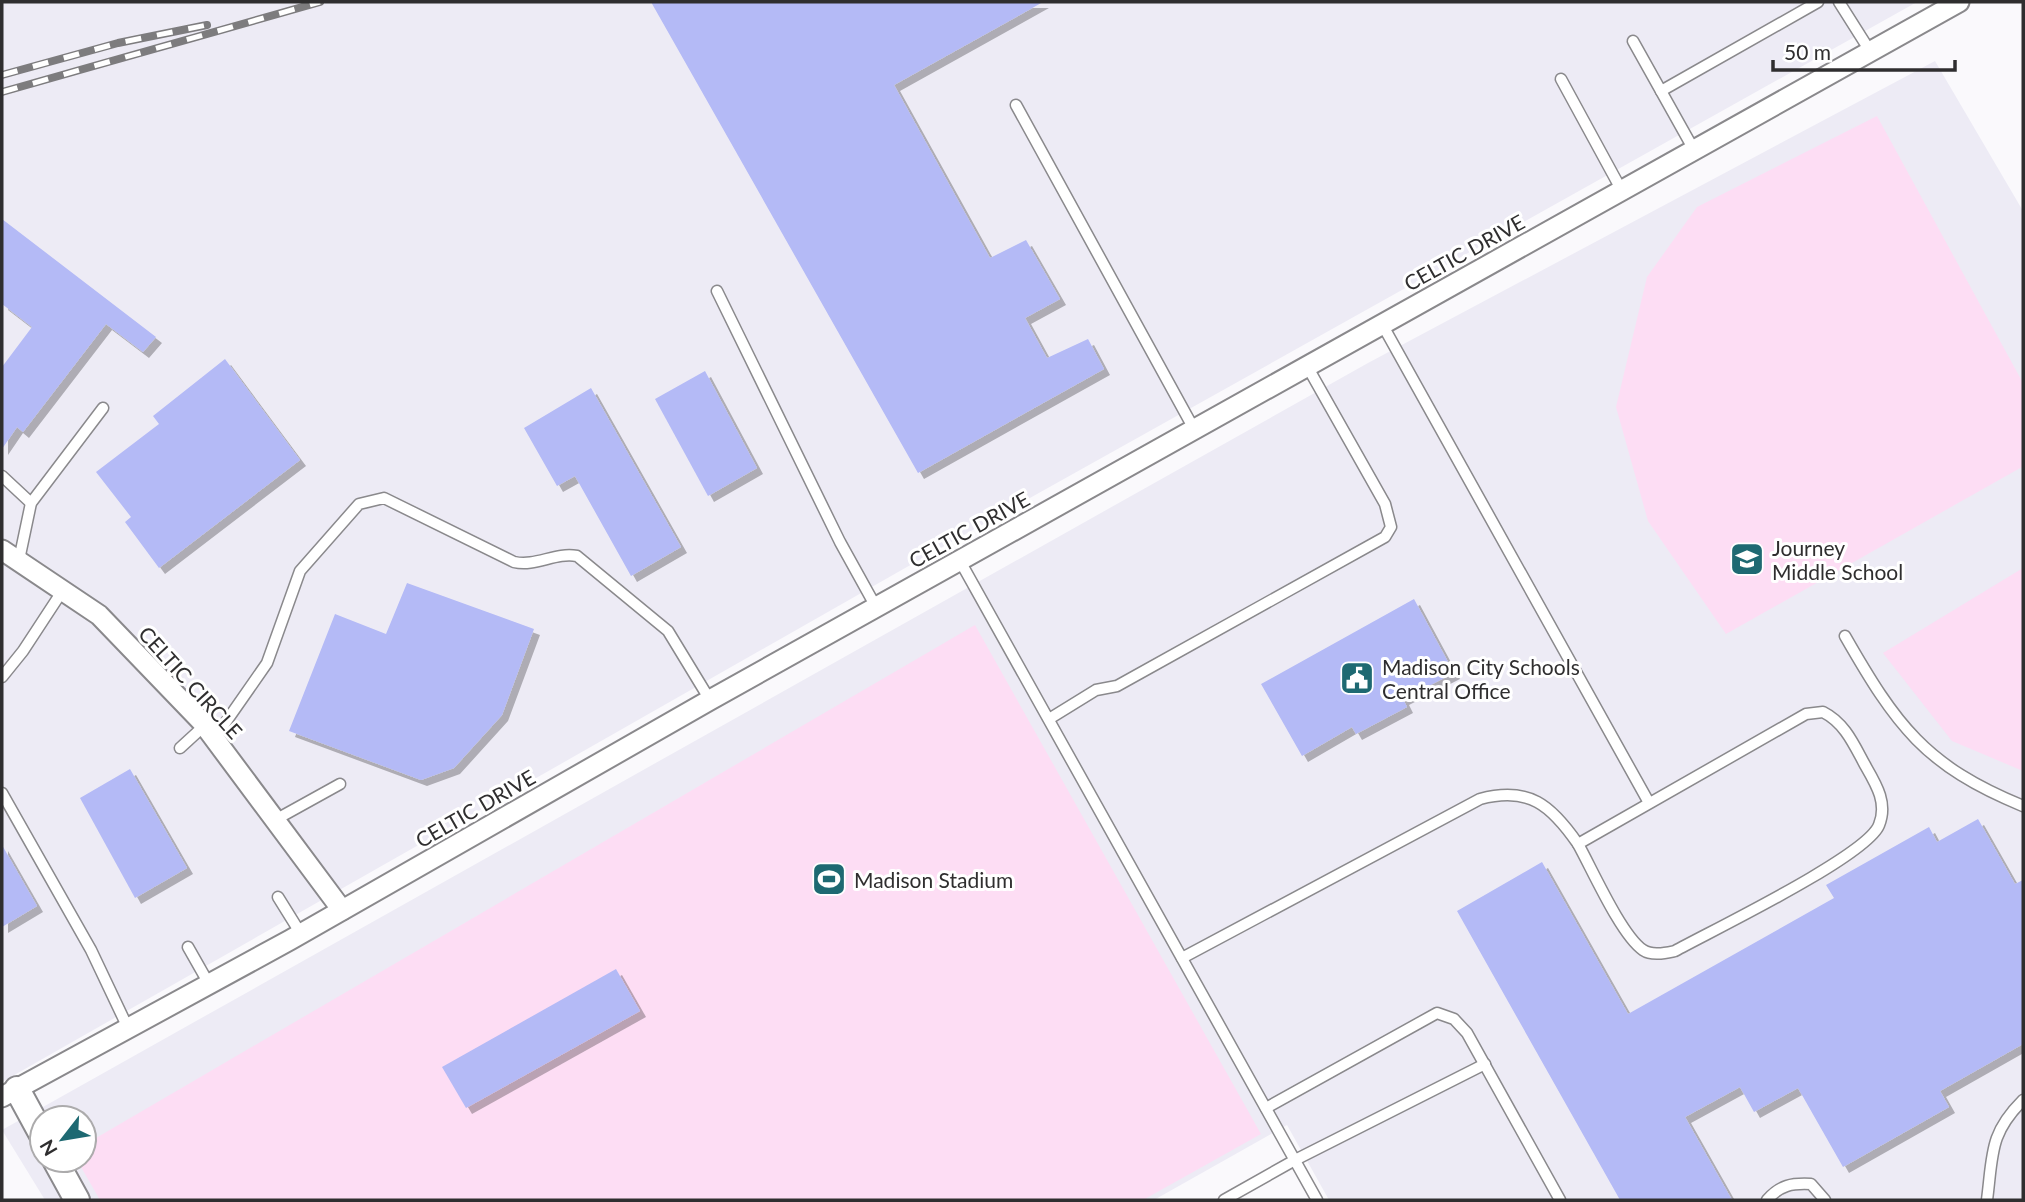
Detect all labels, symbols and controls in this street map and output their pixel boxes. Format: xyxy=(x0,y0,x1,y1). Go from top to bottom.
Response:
scale bar xyxy=(1773,28,1955,72)
text: 50 m xyxy=(1784,39,1831,64)
street label: CELTIC DRIVE xyxy=(1399,209,1529,295)
street label: CELTIC DRIVE xyxy=(904,486,1034,572)
place label: Journey Middle School xyxy=(1772,535,1903,584)
school or university icon: Journey Middle School xyxy=(1728,540,1766,578)
street label: CELTIC CIRCLE xyxy=(134,621,248,743)
place label: Madison City Schools Central Office xyxy=(1382,654,1580,703)
public building icon: Madison City Schools Central Office xyxy=(1338,659,1376,697)
street label: CELTIC DRIVE xyxy=(411,764,539,852)
sports icon: Madison Stadium xyxy=(810,860,848,898)
place label: Madison Stadium xyxy=(854,867,1013,892)
north arrow xyxy=(28,1104,98,1174)
text: N xyxy=(34,1136,62,1160)

